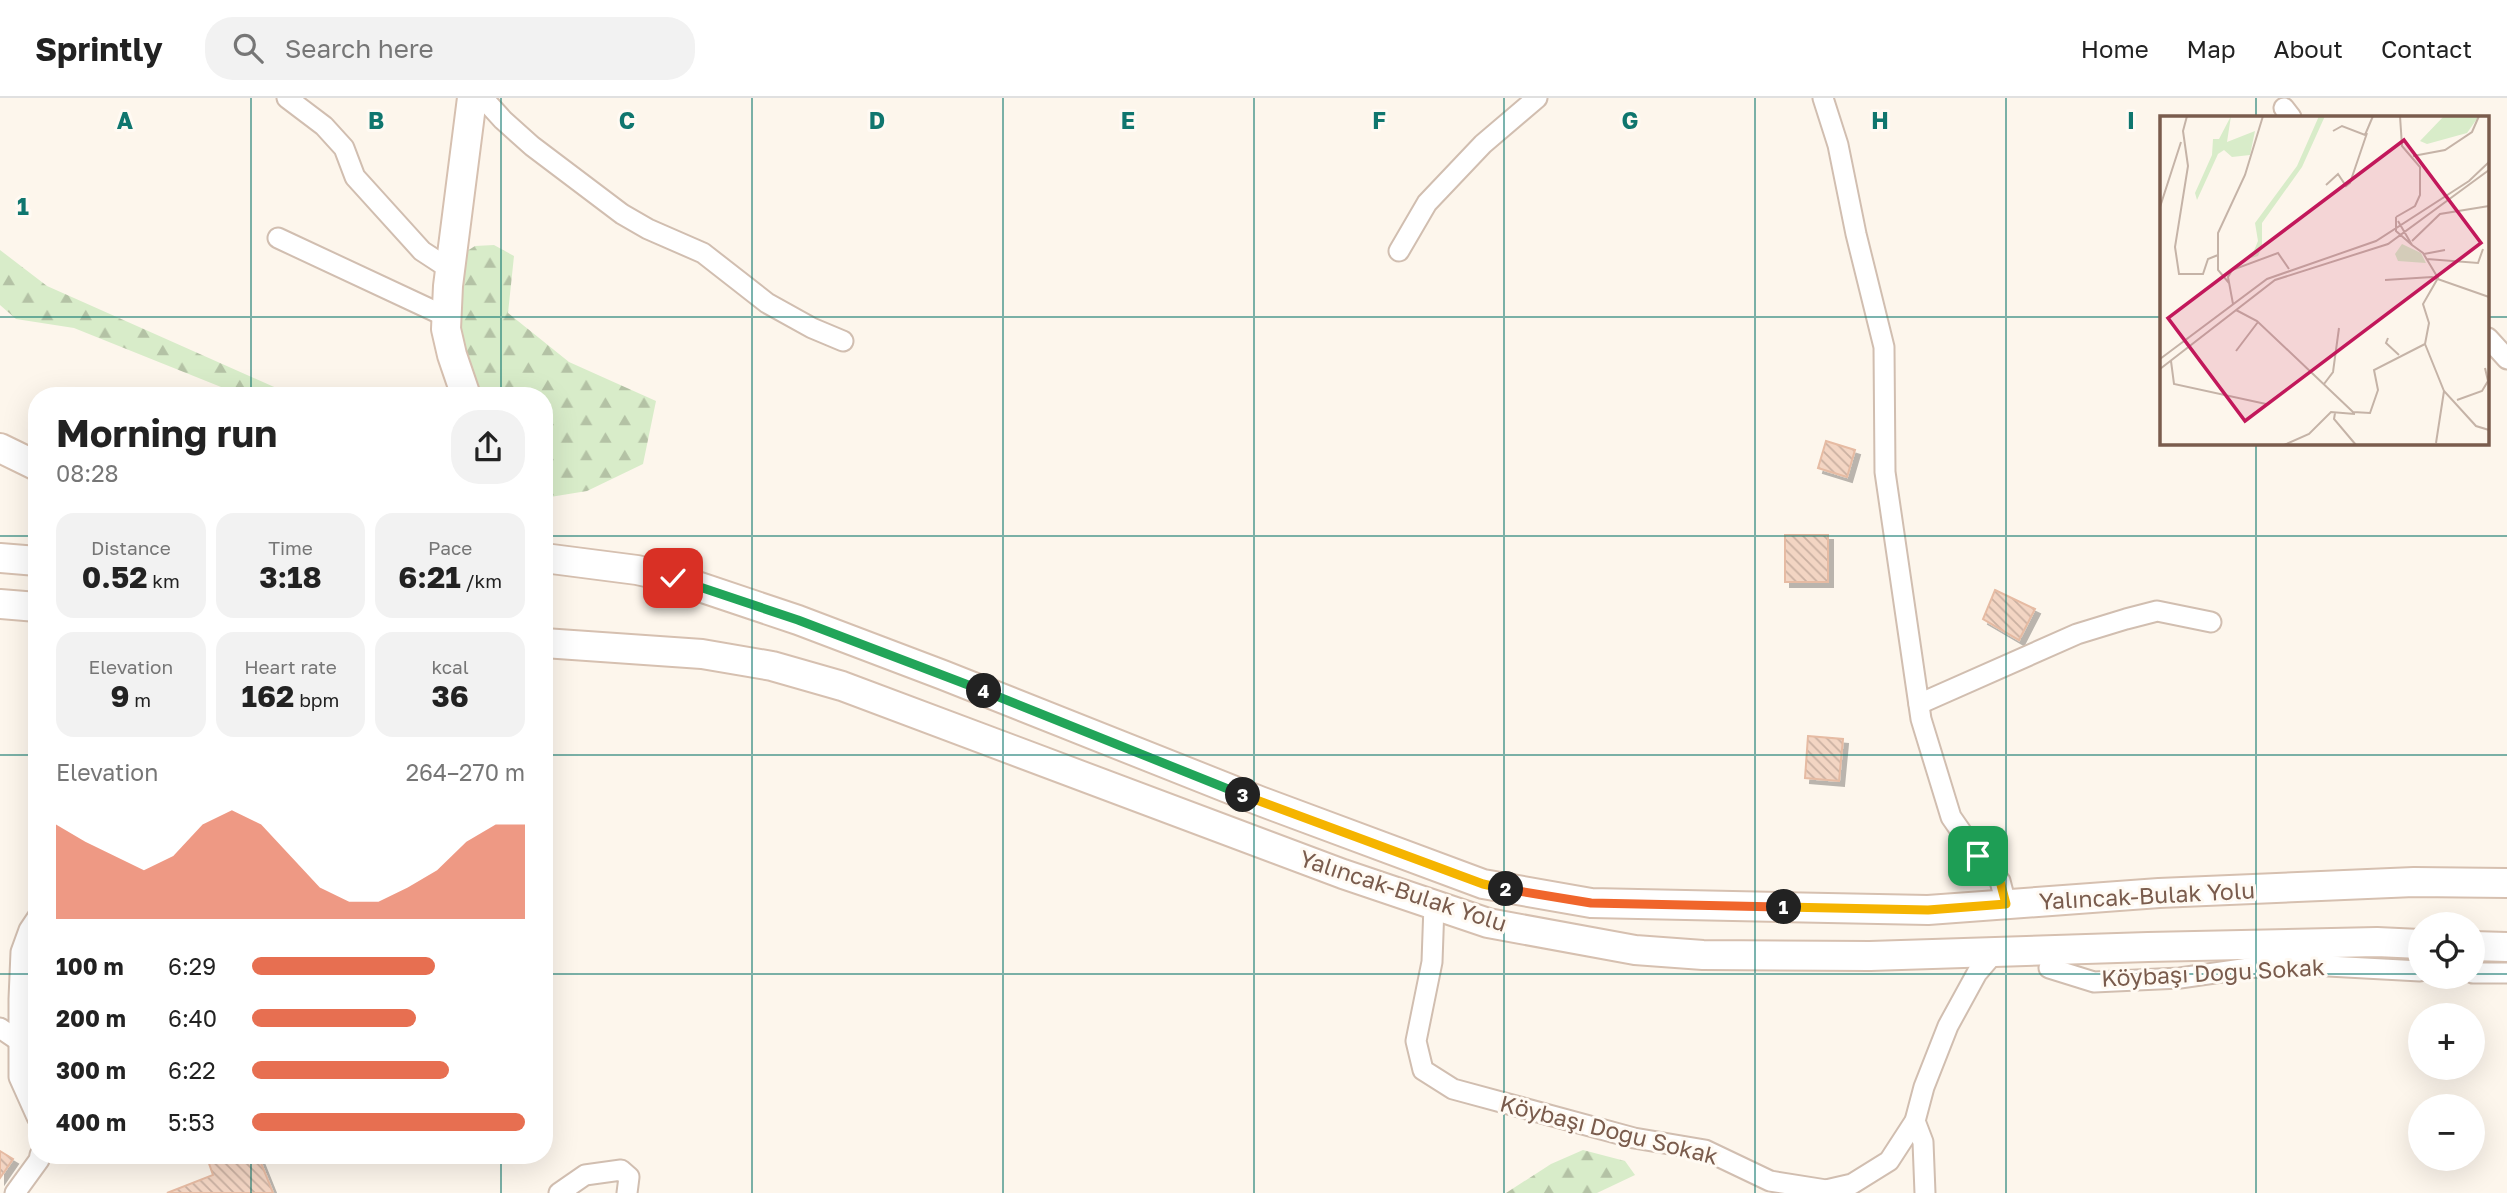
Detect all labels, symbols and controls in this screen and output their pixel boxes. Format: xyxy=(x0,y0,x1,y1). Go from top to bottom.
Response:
search box xyxy=(205,17,695,80)
text: Sprintly xyxy=(35,29,163,68)
icon: search xyxy=(229,29,267,67)
text: Search here xyxy=(285,33,434,64)
text: Home xyxy=(2081,34,2149,63)
text: Map xyxy=(2187,34,2236,63)
text: About xyxy=(2274,34,2343,63)
text: Contact xyxy=(2381,34,2472,63)
text: A xyxy=(117,106,134,134)
text: B xyxy=(368,106,384,134)
text: C xyxy=(619,106,635,134)
text: D xyxy=(869,106,885,134)
text: E xyxy=(1121,106,1135,134)
text: F xyxy=(1372,106,1386,134)
text: G xyxy=(1622,106,1638,134)
text: H xyxy=(1871,106,1889,134)
text: I xyxy=(2127,106,2135,134)
inset map xyxy=(2160,116,2490,444)
text: 1 xyxy=(17,192,29,220)
text: Morning run xyxy=(56,410,277,455)
button: share xyxy=(451,410,525,484)
text: 08:28 xyxy=(56,459,119,487)
text: Distance xyxy=(91,536,171,559)
text: Time xyxy=(268,536,313,559)
text: Pace xyxy=(428,536,472,559)
pin xyxy=(643,548,703,608)
text: 0.52 xyxy=(82,559,148,595)
text: 3:18 xyxy=(259,559,322,595)
text: 6:21 xyxy=(398,559,461,595)
icon: check xyxy=(654,559,692,597)
text: km xyxy=(148,569,180,592)
text: /km xyxy=(461,569,502,592)
text: Elevation xyxy=(89,655,173,678)
text: Heart rate xyxy=(244,655,337,678)
text: kcal xyxy=(431,655,469,678)
pin: 4 xyxy=(967,674,1002,708)
text: 9 xyxy=(111,678,130,714)
text: 162 xyxy=(242,678,294,714)
text: 36 xyxy=(431,678,469,714)
text: 4 xyxy=(978,679,989,702)
text: m xyxy=(130,688,151,711)
text: bpm xyxy=(294,688,339,711)
text: Elevation xyxy=(56,758,158,786)
text: 264–270 m xyxy=(406,758,525,786)
pin: 3 xyxy=(1226,778,1260,812)
text: 3 xyxy=(1237,783,1248,806)
pin xyxy=(1948,826,2008,886)
icon: arrive xyxy=(1959,837,1997,875)
street label: Yalıncak-Bulak Yolu xyxy=(1296,843,1510,937)
pin: 2 xyxy=(1488,872,1524,906)
street label: Yalıncak-Bulak Yolu xyxy=(2038,875,2256,915)
text: 2 xyxy=(1500,877,1511,900)
pin: 1 xyxy=(1766,890,1802,924)
text: 1 xyxy=(1779,895,1788,918)
map controls xyxy=(2408,912,2485,1171)
button: locate xyxy=(2408,912,2485,989)
text: 100 m xyxy=(56,952,124,980)
text: 6:29 xyxy=(168,952,216,980)
street label: Köybaşı Doğu Sokak xyxy=(2100,952,2325,992)
button: + xyxy=(2408,1003,2485,1080)
text: 200 m xyxy=(56,1004,126,1032)
text: 6:40 xyxy=(168,1004,217,1032)
text: 300 m xyxy=(56,1056,126,1084)
text: 6:22 xyxy=(168,1056,216,1084)
street label: Köybaşı Doğu Sokak xyxy=(1497,1088,1721,1170)
button: − xyxy=(2408,1094,2485,1171)
text: 400 m xyxy=(56,1108,126,1136)
text: 5:53 xyxy=(168,1108,215,1136)

